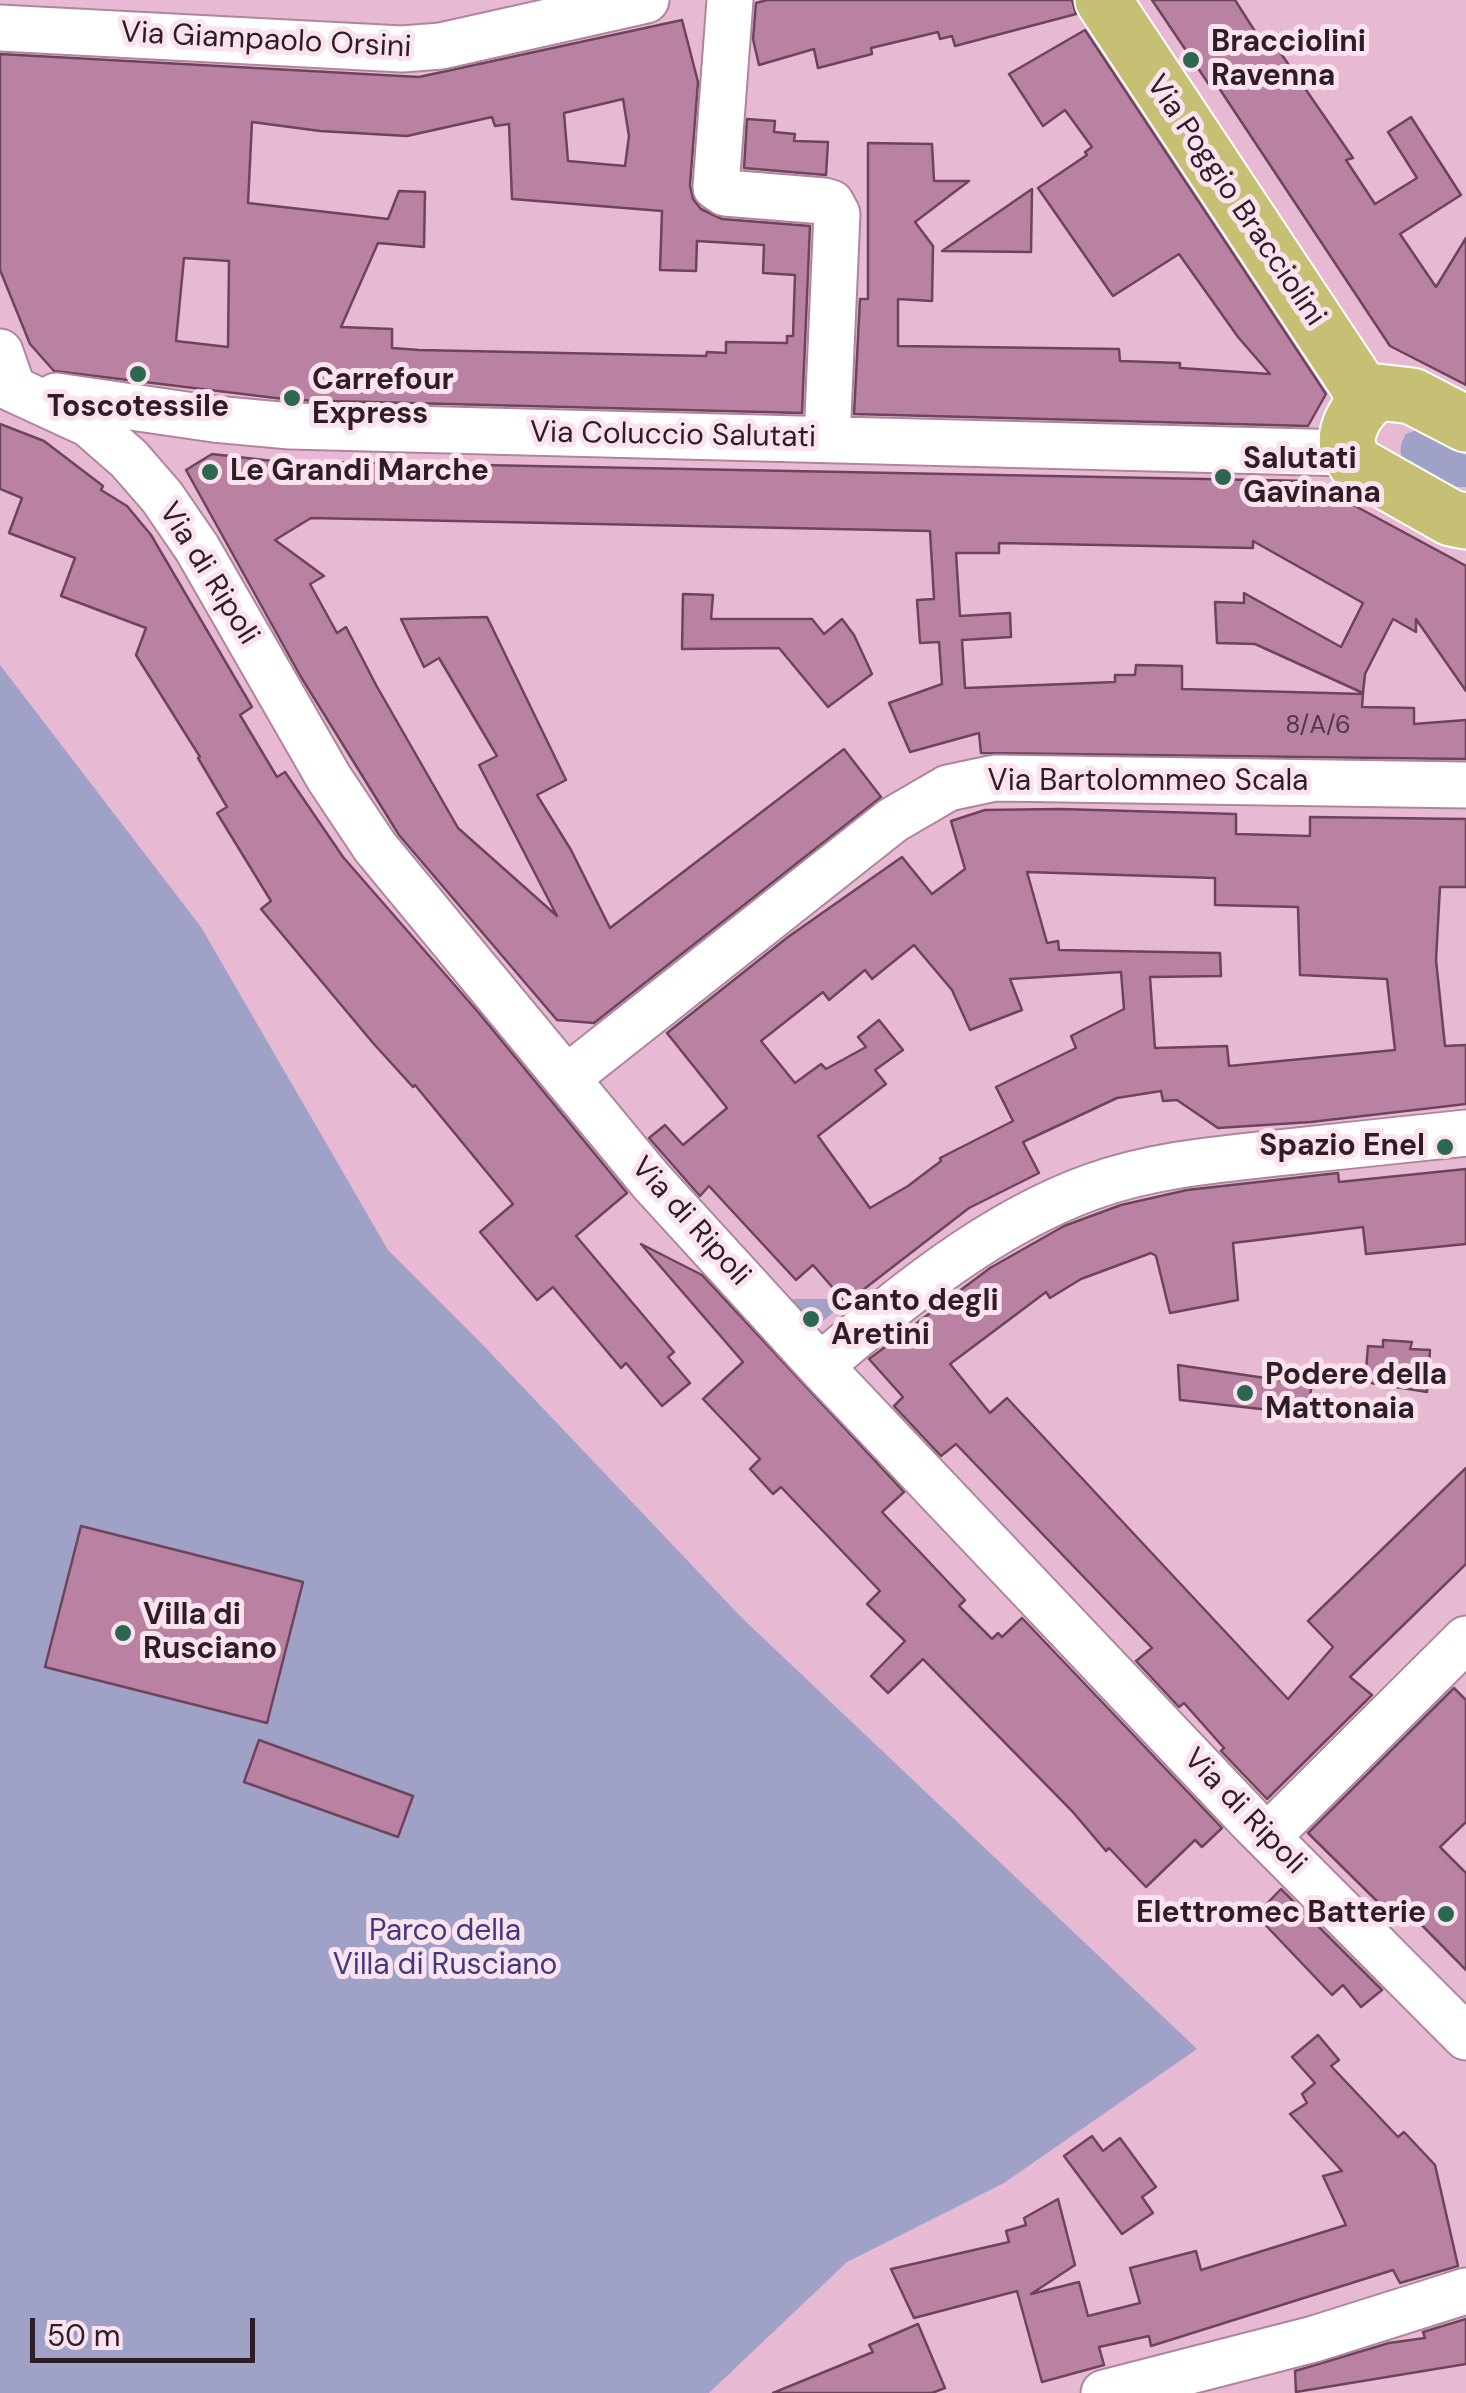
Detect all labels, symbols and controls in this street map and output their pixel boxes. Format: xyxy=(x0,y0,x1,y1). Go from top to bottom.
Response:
street label: Via Giampaolo Orsini xyxy=(120,15,412,67)
place label: Bracciolini Ravenna xyxy=(1211,25,1366,96)
marker: Bracciolini Ravenna xyxy=(1180,49,1202,71)
street label: Via Poggio Bracciolini xyxy=(1138,69,1332,333)
marker: Toscotessile xyxy=(127,363,149,385)
place label: Carrefour Express xyxy=(312,363,454,434)
marker: Carrefour Express xyxy=(281,387,303,409)
place label: Toscotessile xyxy=(47,390,229,426)
street label: Via Coluccio Salutati xyxy=(530,416,816,456)
place label: Salutati Gavinana xyxy=(1243,442,1381,512)
place label: Le Grandi Marche xyxy=(230,454,489,490)
marker: Le Grandi Marche xyxy=(199,461,221,483)
marker: Salutati Gavinana xyxy=(1212,466,1234,488)
street label: Via di Ripoli xyxy=(150,496,266,652)
house number: 8/A/6 xyxy=(1285,711,1351,741)
street label: Via Bartolommeo Scala xyxy=(988,764,1308,800)
place label: Spazio Enel xyxy=(1259,1129,1425,1165)
marker: Spazio Enel xyxy=(1434,1136,1456,1158)
street label: Via di Ripoli xyxy=(623,1150,757,1294)
place label: Canto degli Aretini xyxy=(831,1284,999,1354)
marker: Canto degli Aretini xyxy=(800,1308,822,1330)
place label: Podere della Mattonaia xyxy=(1265,1358,1447,1428)
marker: Podere della Mattonaia xyxy=(1234,1382,1256,1404)
place label: Villa di Rusciano xyxy=(143,1598,277,1668)
marker: Villa di Rusciano xyxy=(112,1622,134,1644)
street label: Via di Ripoli xyxy=(1175,1742,1313,1882)
place label: Elettromec Batterie xyxy=(1136,1896,1426,1932)
marker: Elettromec Batterie xyxy=(1435,1903,1457,1925)
park label: Parco della Villa di Rusciano xyxy=(333,1914,557,1984)
scale bar xyxy=(35,2298,260,2360)
text: 50 m xyxy=(47,2316,121,2355)

